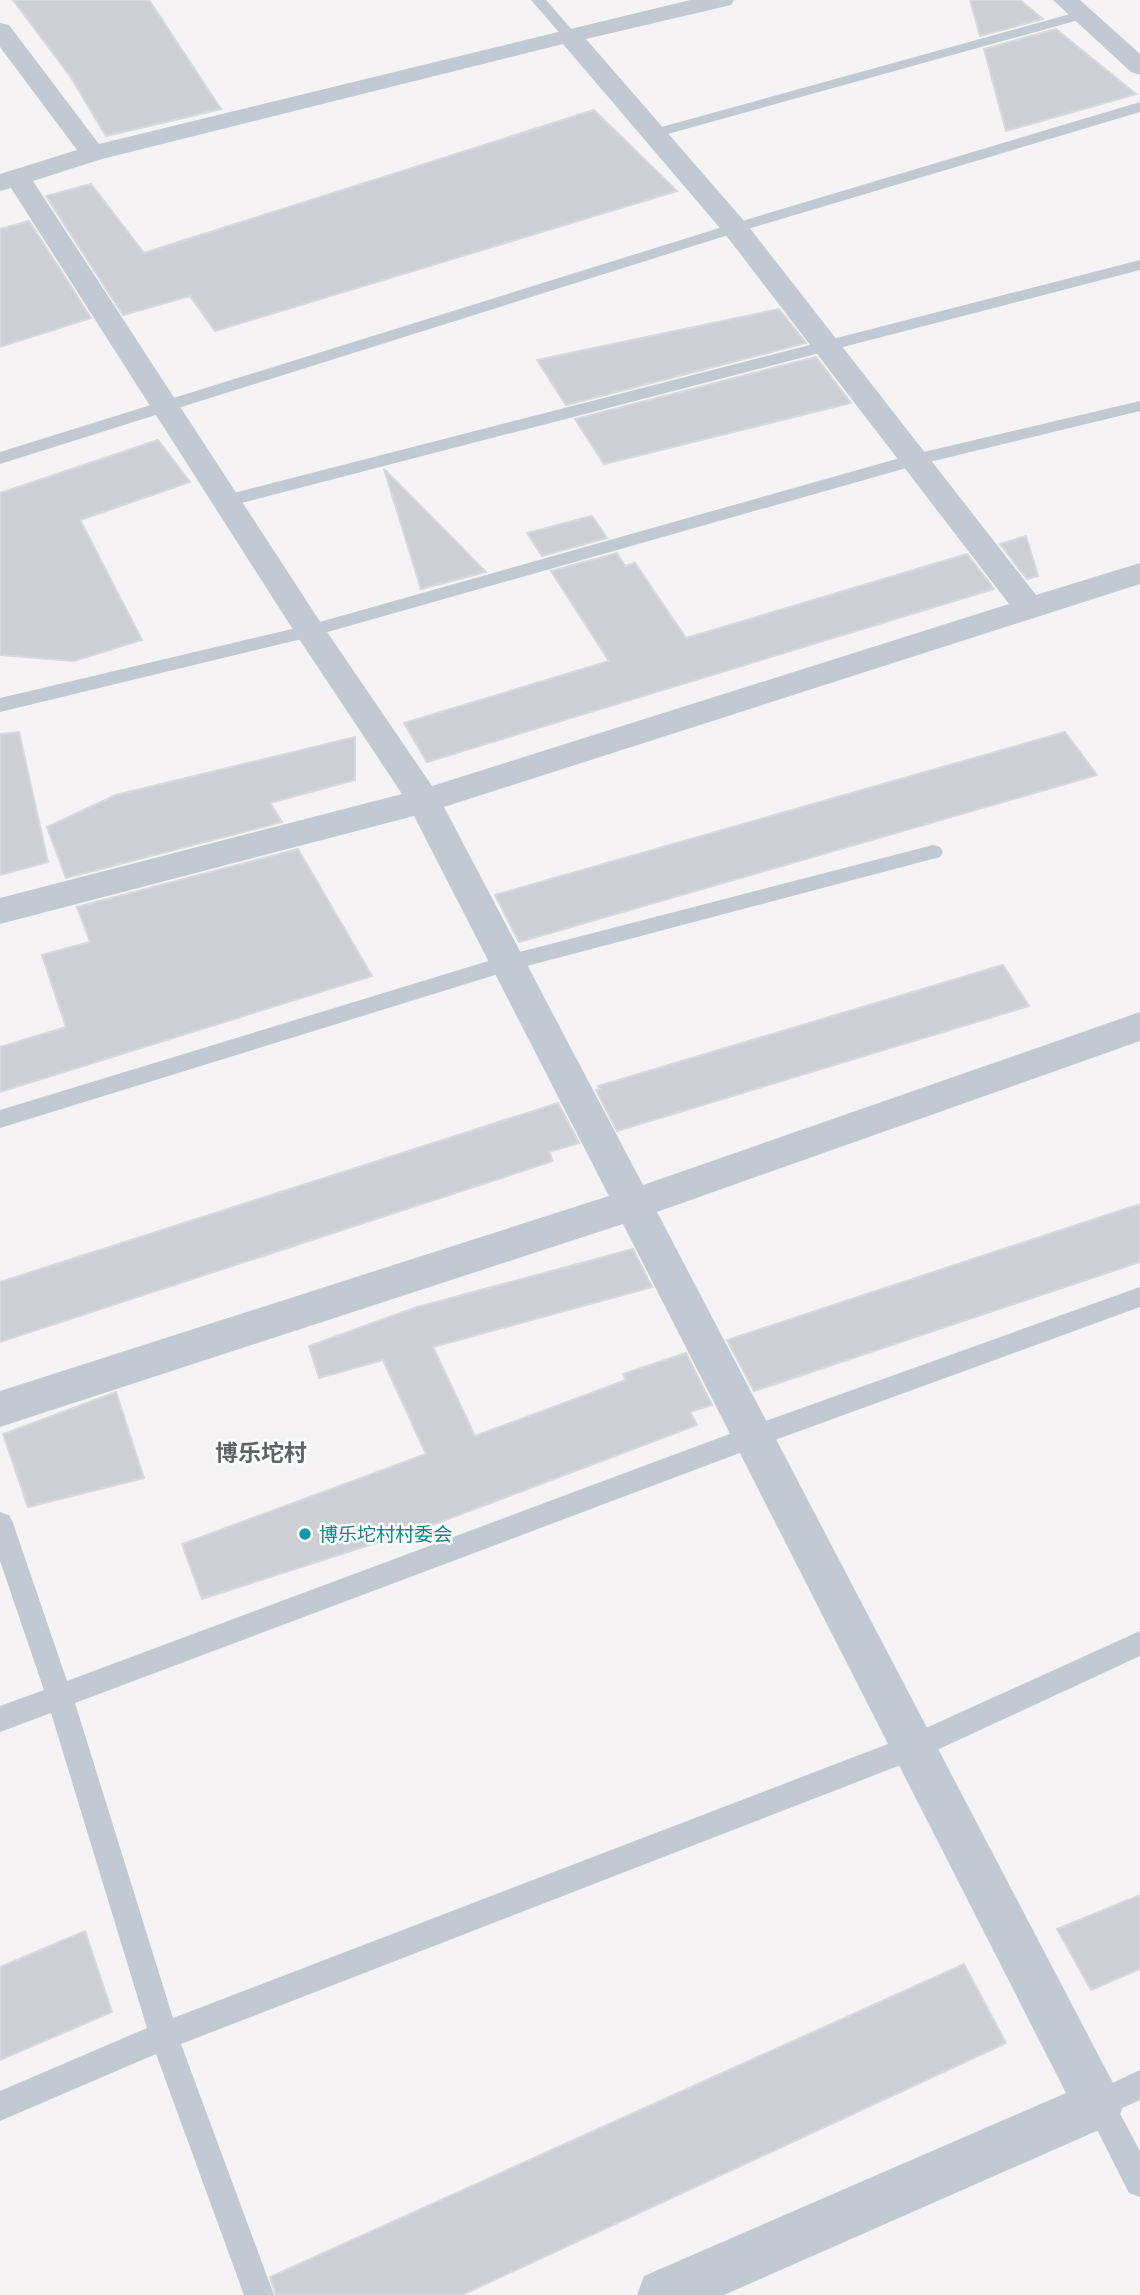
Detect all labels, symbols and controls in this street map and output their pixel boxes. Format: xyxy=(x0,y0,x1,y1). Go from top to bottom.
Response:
district label: 博乐坨村 xyxy=(215,1438,307,1467)
place label: 博乐坨村村委会 xyxy=(319,1522,452,1546)
marker: 博乐坨村村委会 xyxy=(297,1526,313,1542)

